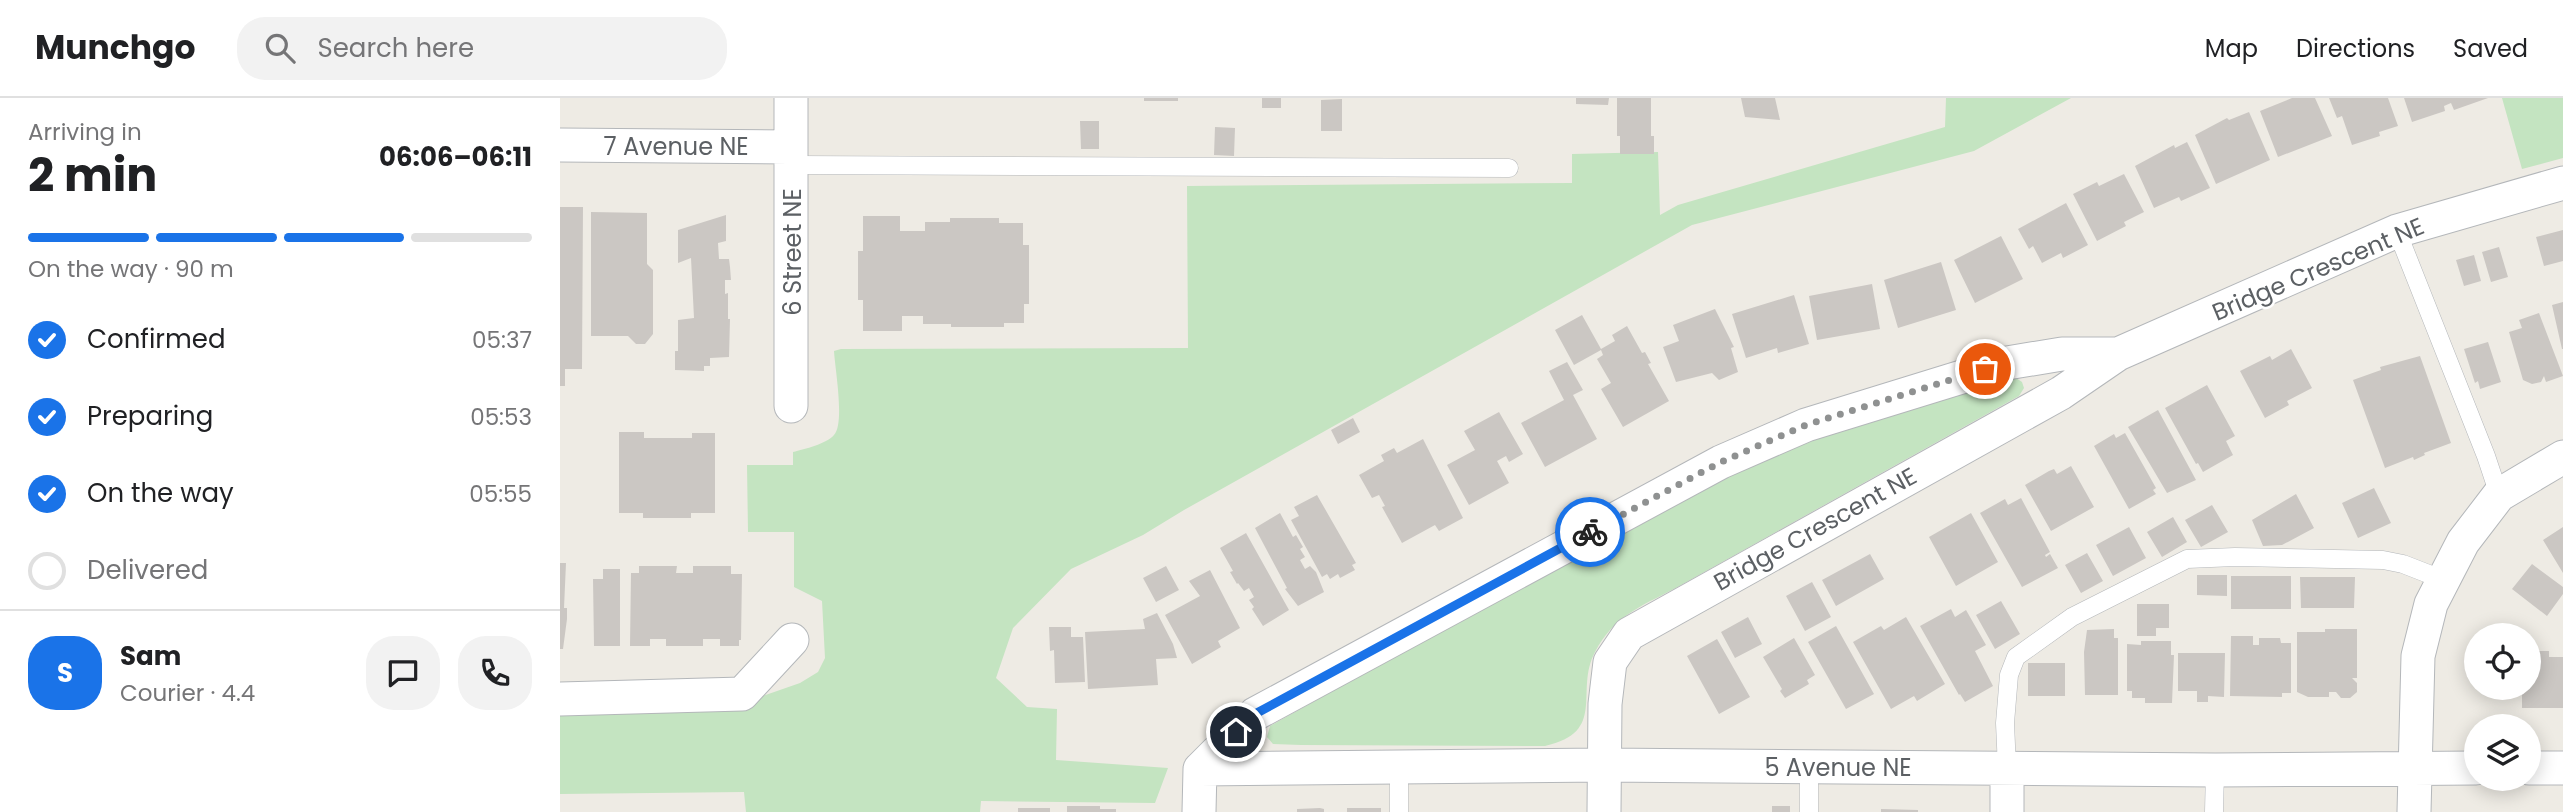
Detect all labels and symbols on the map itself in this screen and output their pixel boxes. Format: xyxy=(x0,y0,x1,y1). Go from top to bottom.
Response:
street label: 7 Avenue NE xyxy=(603,130,749,163)
street label: 6 Street NE xyxy=(776,188,809,316)
street label: Bridge Crescent NE xyxy=(2207,209,2429,329)
pin xyxy=(1955,339,2015,399)
street label: Bridge Crescent NE xyxy=(1708,459,1922,599)
courier xyxy=(1555,497,1625,567)
pin xyxy=(1206,702,1266,762)
street label: 5 Avenue NE xyxy=(1764,751,1912,784)

